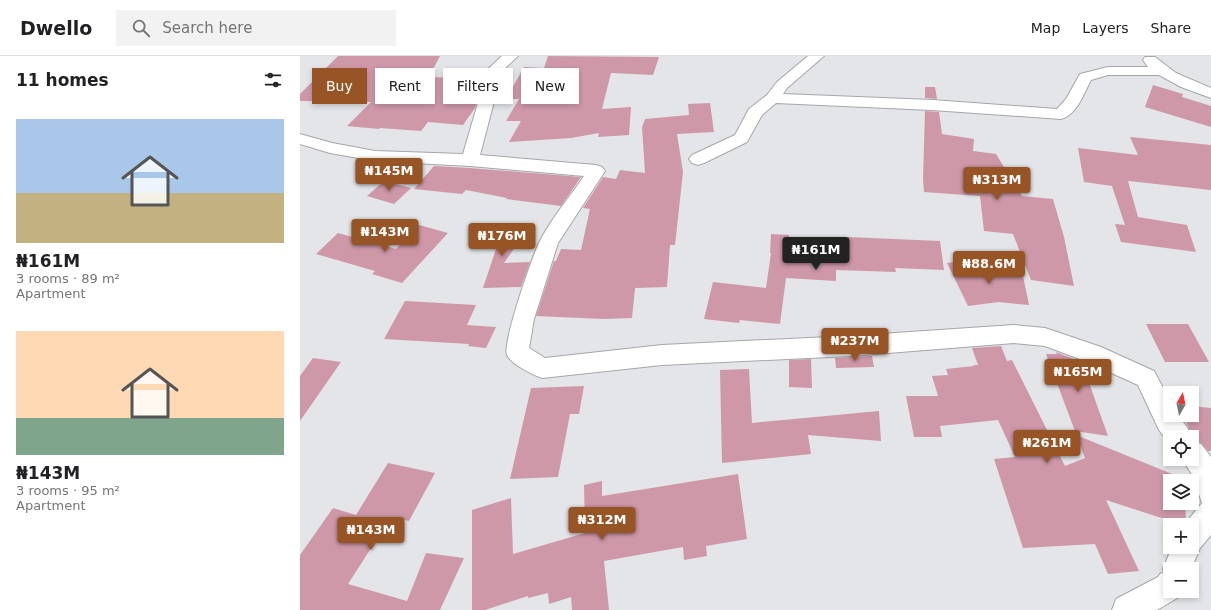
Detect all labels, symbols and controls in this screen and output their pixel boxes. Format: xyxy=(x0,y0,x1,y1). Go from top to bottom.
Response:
search box xyxy=(116,10,396,46)
text: Dwello xyxy=(20,17,92,39)
icon: search xyxy=(130,17,152,39)
text: Search here xyxy=(162,19,252,37)
text: Map xyxy=(1031,20,1060,36)
text: Layers xyxy=(1082,20,1129,36)
text: Share xyxy=(1151,20,1191,36)
chip: Buy xyxy=(312,68,367,104)
chip: Rent xyxy=(375,68,435,104)
chip: Filters xyxy=(443,68,513,104)
chip: New xyxy=(521,68,579,104)
icon: filters xyxy=(262,69,284,91)
text: 11 homes xyxy=(16,70,109,90)
icon: home xyxy=(114,145,186,217)
pin: ₦145M xyxy=(361,158,417,192)
text: ₦145M xyxy=(364,163,414,178)
pin: ₦313M xyxy=(969,167,1025,201)
text: ₦313M xyxy=(972,172,1022,187)
pin: ₦143M xyxy=(357,219,413,253)
pin: ₦176M xyxy=(474,223,530,257)
text: ₦143M xyxy=(360,224,410,239)
text: ₦176M xyxy=(477,228,527,243)
pin: ₦161M xyxy=(788,237,844,271)
text: ₦161M xyxy=(791,242,841,257)
text: ₦161M xyxy=(16,251,80,271)
pin: ₦88.6M xyxy=(956,251,1022,285)
text: ₦88.6M xyxy=(962,256,1016,271)
text: 3 rooms · 89 m² xyxy=(16,271,120,286)
text: Apartment xyxy=(16,286,86,301)
pin: ₦237M xyxy=(827,328,883,362)
text: ₦237M xyxy=(830,333,880,348)
icon: home xyxy=(114,357,186,429)
pin: ₦165M xyxy=(1050,359,1106,393)
text: ₦165M xyxy=(1053,364,1103,379)
north arrow xyxy=(1163,386,1199,422)
map controls xyxy=(1163,386,1199,598)
pin: ₦261M xyxy=(1019,430,1075,464)
button: locate xyxy=(1163,430,1199,466)
text: ₦261M xyxy=(1022,435,1072,450)
text: ₦143M xyxy=(16,463,80,483)
button: layers xyxy=(1163,474,1199,510)
text: 3 rooms · 95 m² xyxy=(16,483,120,498)
text: Apartment xyxy=(16,498,86,513)
pin: ₦312M xyxy=(574,507,630,541)
text: ₦312M xyxy=(577,512,627,527)
pin: ₦143M xyxy=(343,517,399,551)
button: + xyxy=(1163,518,1199,554)
text: ₦143M xyxy=(346,522,396,537)
button: − xyxy=(1163,562,1199,598)

